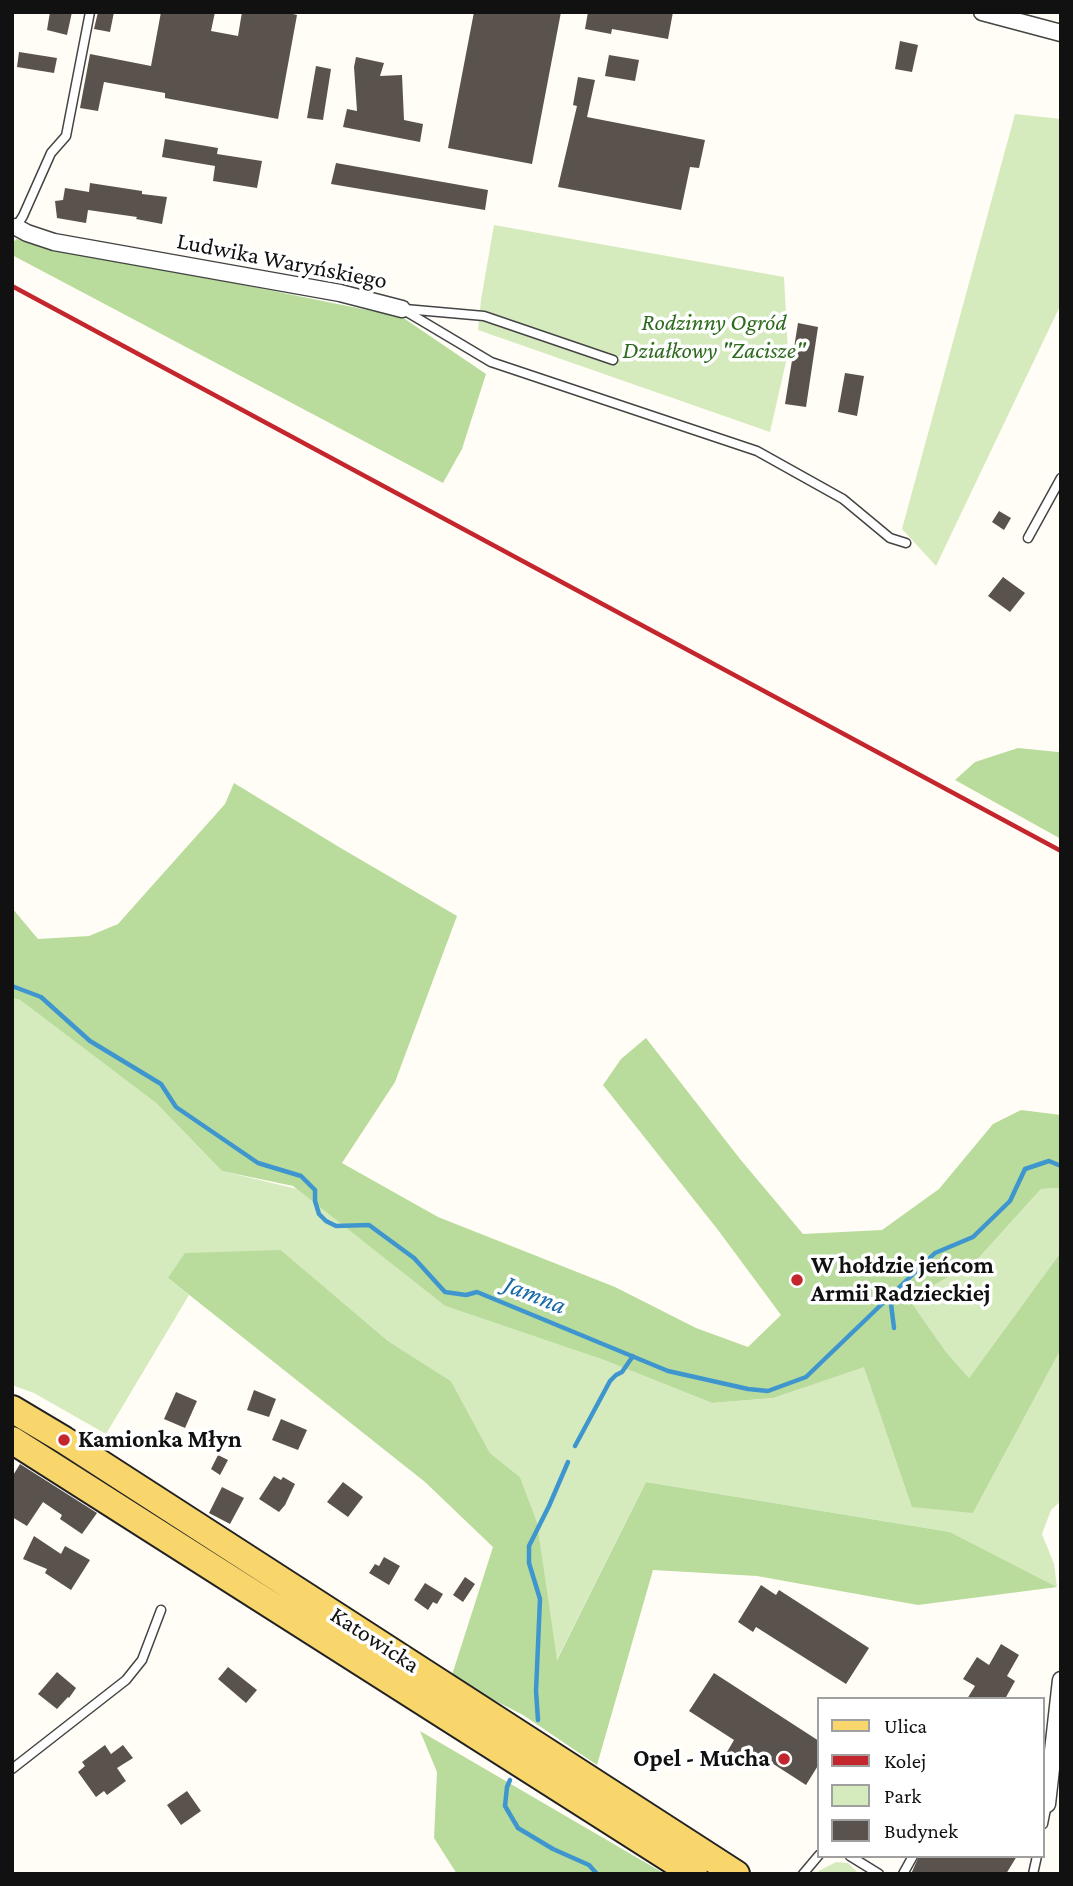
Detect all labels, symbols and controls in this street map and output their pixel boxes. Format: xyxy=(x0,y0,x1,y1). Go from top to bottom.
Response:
street label: Ludwika Waryńskiego xyxy=(174,226,390,296)
park label: Rodzinny Ogród Działkowy "Zacisze" xyxy=(622,309,806,365)
place label: W hołdzie jeńcom Armii Radzieckiej xyxy=(811,1252,994,1308)
water label: Jamna xyxy=(499,1268,571,1322)
marker: W hołdzie jeńcom Armii Radzieckiej xyxy=(789,1272,805,1288)
place label: Kamionka Młyn xyxy=(78,1426,242,1454)
marker: Kamionka Młyn xyxy=(56,1432,72,1448)
street label: Katowicka xyxy=(325,1601,425,1679)
legend xyxy=(818,1697,1045,1858)
text: Ulica xyxy=(884,1714,927,1738)
place label: Opel - Mucha xyxy=(633,1745,770,1773)
text: Kolej xyxy=(884,1749,926,1773)
marker: Opel - Mucha xyxy=(776,1751,792,1767)
text: Park xyxy=(884,1784,921,1808)
text: Budynek xyxy=(884,1819,958,1843)

